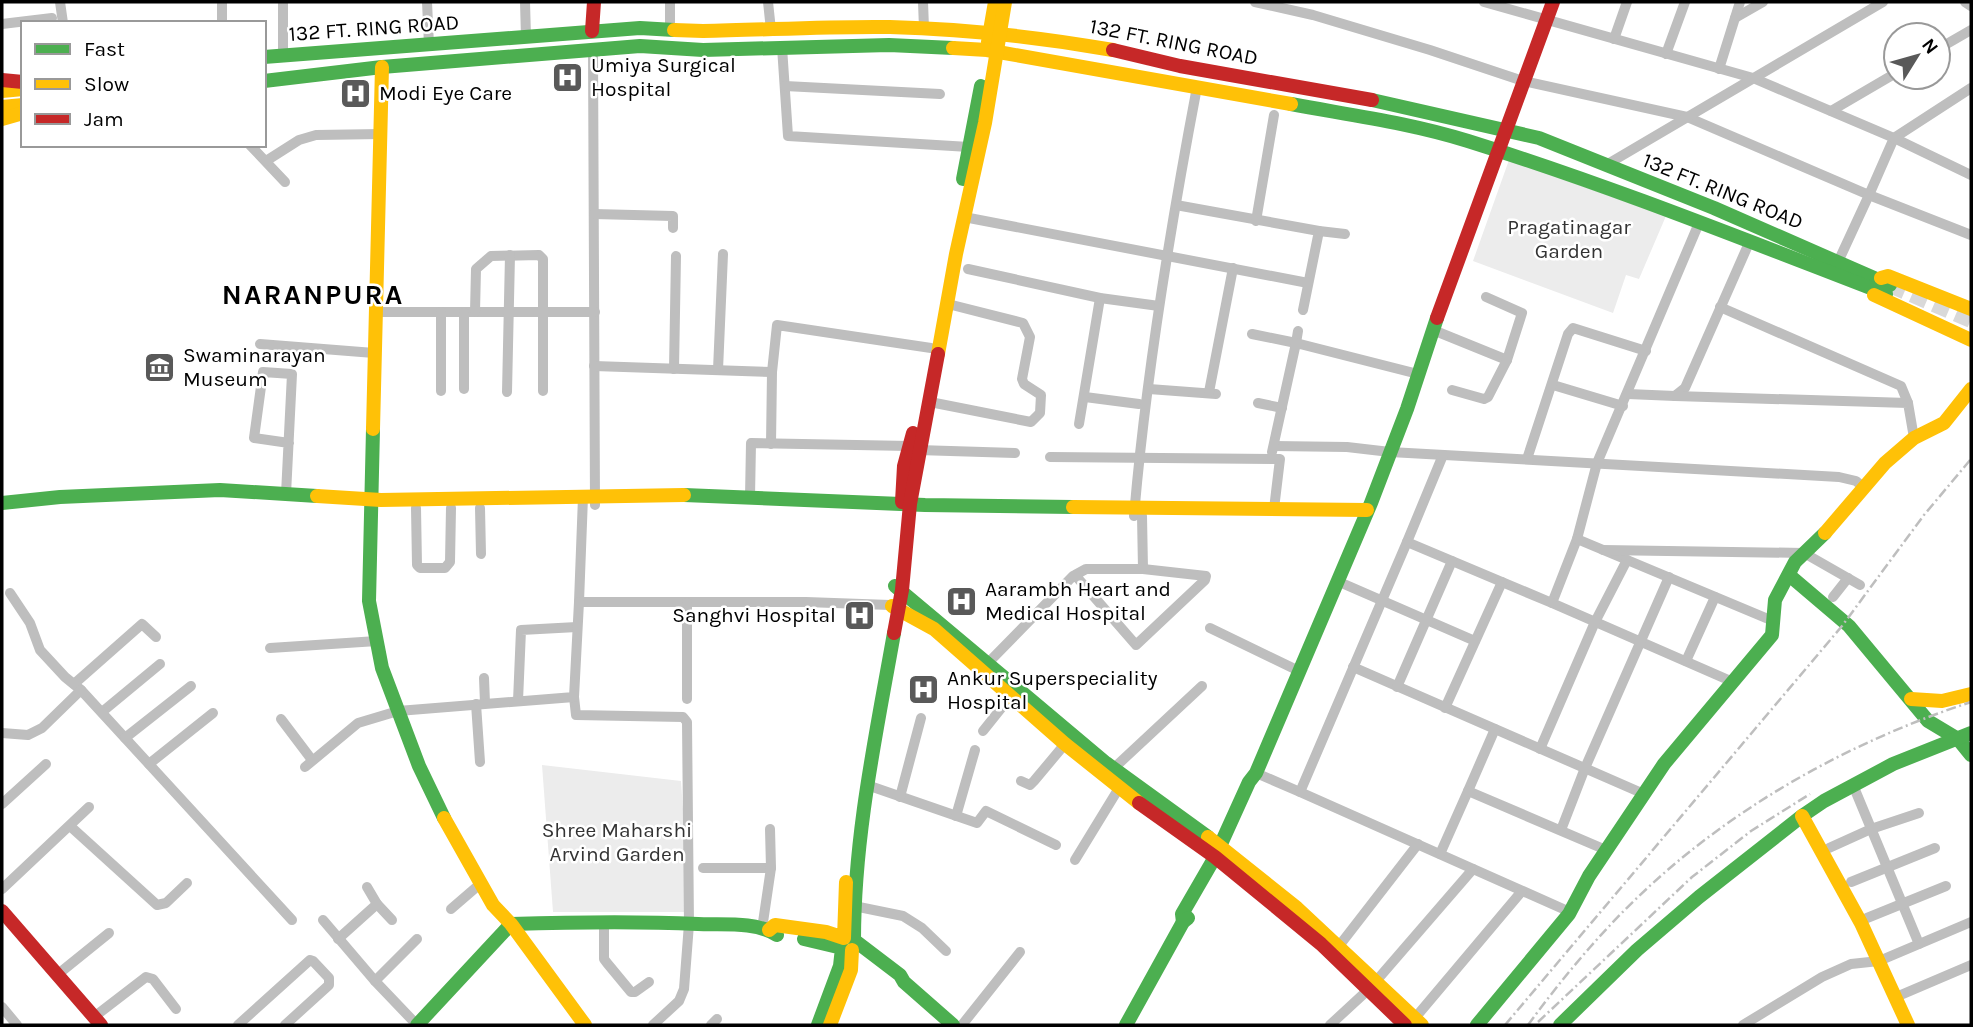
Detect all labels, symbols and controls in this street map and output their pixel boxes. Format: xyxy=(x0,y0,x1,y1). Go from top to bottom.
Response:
street label: 132 FT. RING ROAD xyxy=(288,10,460,46)
street label: 132 FT. RING ROAD xyxy=(1088,14,1260,70)
legend xyxy=(21,21,266,147)
north arrow xyxy=(1882,21,1952,91)
text: N xyxy=(1917,34,1943,58)
text: Fast xyxy=(84,37,125,61)
place label: Umiya Surgical Hospital xyxy=(591,53,736,101)
hospital icon: Umiya Surgical Hospital xyxy=(551,60,585,94)
text: Slow xyxy=(84,72,129,96)
hospital icon: Modi Eye Care xyxy=(339,76,373,110)
place label: Modi Eye Care xyxy=(379,81,512,105)
text: Jam xyxy=(84,107,124,131)
street label: 132 FT. RING ROAD xyxy=(1639,148,1807,234)
park label: Pragatinagar Garden xyxy=(1507,215,1631,263)
district label: NARANPURA xyxy=(222,278,404,311)
place label: Swaminarayan Museum xyxy=(183,343,326,391)
museum icon: Swaminarayan Museum xyxy=(143,350,177,384)
place label: Aarambh Heart and Medical Hospital xyxy=(985,577,1171,625)
hospital icon: Aarambh Heart and Medical Hospital xyxy=(945,584,979,618)
hospital icon: Sanghvi Hospital xyxy=(842,598,876,632)
place label: Sanghvi Hospital xyxy=(672,603,836,627)
place label: Ankur Superspeciality Hospital xyxy=(947,666,1158,714)
hospital icon: Ankur Superspeciality Hospital xyxy=(907,673,941,707)
park label: Shree Maharshi Arvind Garden xyxy=(542,818,692,866)

